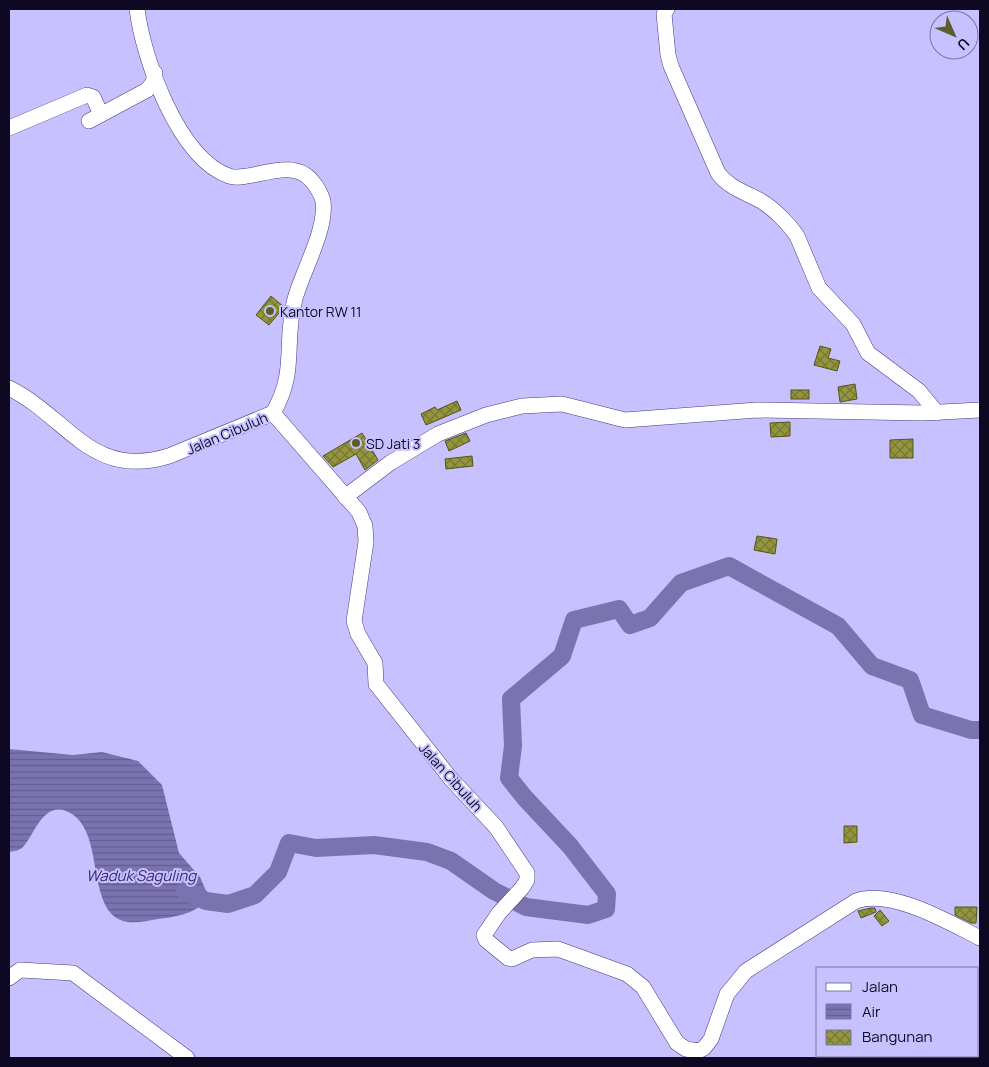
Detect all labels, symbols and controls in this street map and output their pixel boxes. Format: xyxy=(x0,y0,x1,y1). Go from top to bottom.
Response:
north arrow xyxy=(929,10,979,60)
text: U xyxy=(953,34,974,55)
place label: Kantor RW 11 xyxy=(280,302,362,321)
marker: Kantor RW 11 xyxy=(264,305,276,317)
street label: Jalan Cibuluh xyxy=(184,407,270,459)
place label: SD Jati 3 xyxy=(366,434,421,453)
marker: SD Jati 3 xyxy=(350,437,362,449)
street label: Jalan Cibuluh xyxy=(415,739,487,815)
water label: Waduk Saguling xyxy=(86,865,197,886)
legend xyxy=(816,967,979,1057)
text: Jalan xyxy=(862,976,898,997)
text: Air xyxy=(862,1001,881,1022)
text: Bangunan xyxy=(862,1026,932,1047)

